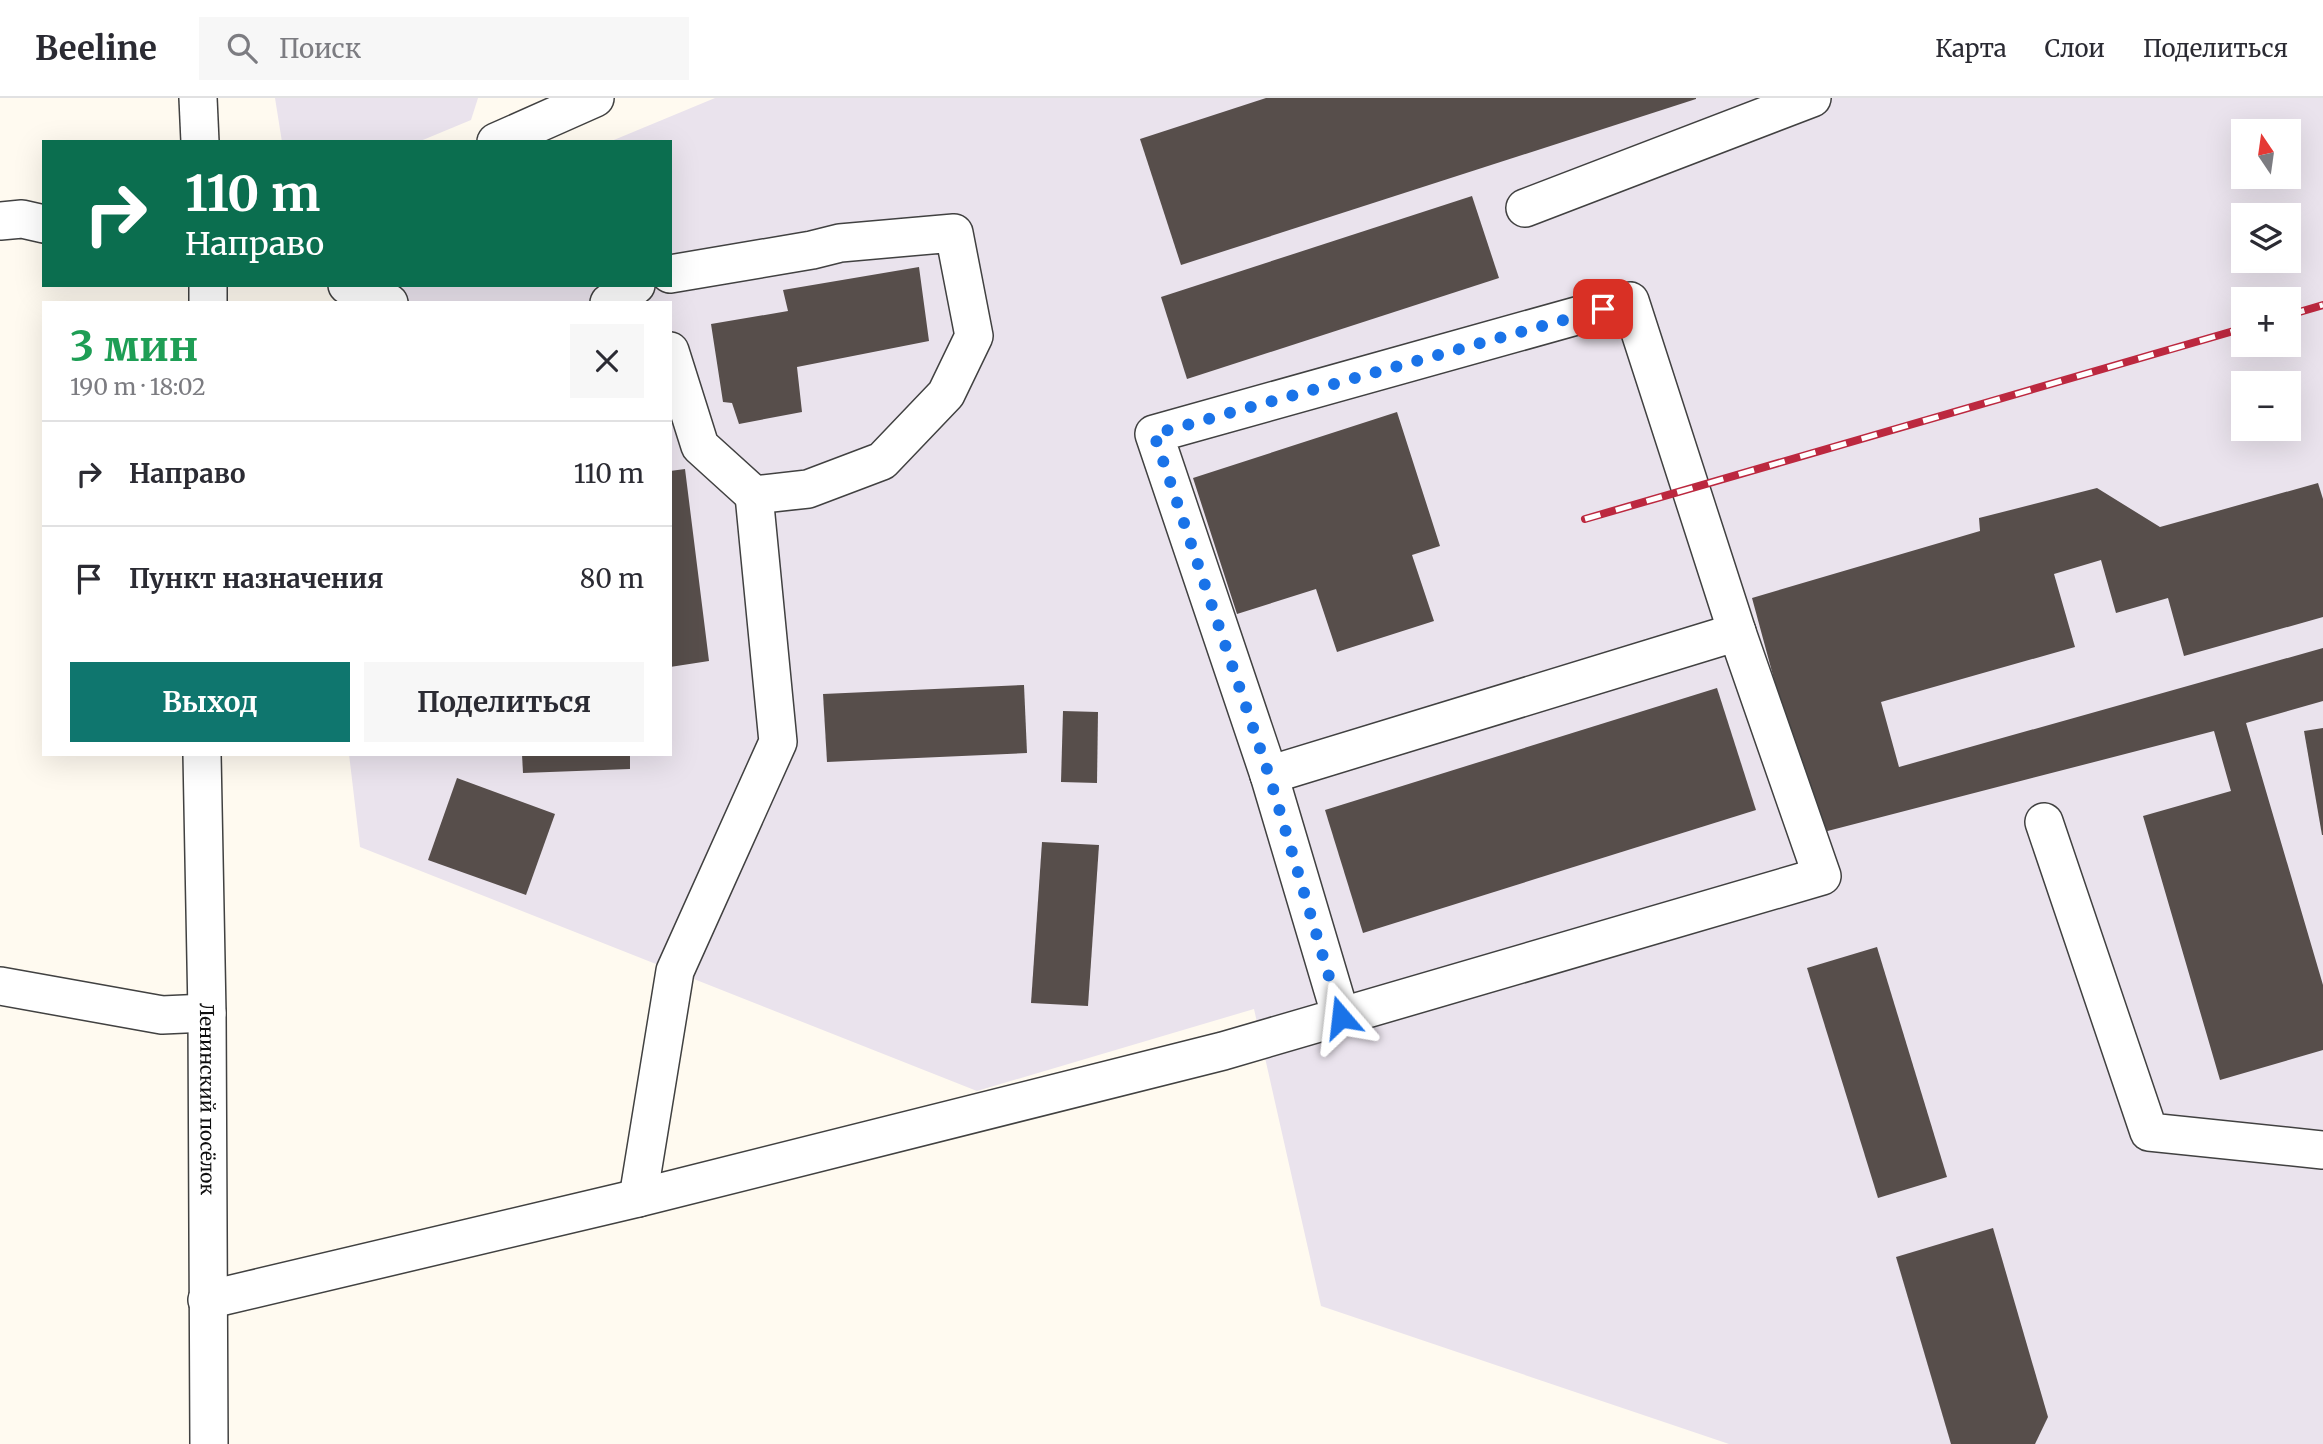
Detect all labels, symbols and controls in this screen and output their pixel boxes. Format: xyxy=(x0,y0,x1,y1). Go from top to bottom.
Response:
search box xyxy=(199,17,689,80)
text: Beeline xyxy=(35,28,157,69)
icon: search xyxy=(223,29,261,67)
text: Поиск xyxy=(279,32,361,65)
text: Карта xyxy=(1935,33,2007,64)
text: Слои xyxy=(2045,33,2105,64)
text: Поделиться xyxy=(2143,33,2288,64)
north arrow xyxy=(2231,119,2301,189)
map controls xyxy=(2231,119,2301,441)
text: 110 m xyxy=(185,163,320,224)
icon: right xyxy=(70,168,161,259)
button: layers xyxy=(2231,203,2301,273)
text: Направо xyxy=(185,224,324,264)
pin xyxy=(1573,279,1633,339)
button: + xyxy=(2231,287,2301,357)
icon: arrive xyxy=(1584,290,1622,328)
text: 3 мин xyxy=(70,320,198,372)
button: close xyxy=(570,324,644,398)
button: − xyxy=(2231,371,2301,441)
text: 190 m · 18:02 xyxy=(70,372,206,401)
icon: right xyxy=(70,455,108,493)
text: Направо xyxy=(129,457,246,490)
text: 110 m xyxy=(574,457,644,490)
icon: arrive xyxy=(70,560,108,598)
text: Пункт назначения xyxy=(129,562,383,595)
text: 80 m xyxy=(580,562,644,595)
button: Выход xyxy=(70,662,350,742)
button: Поделиться xyxy=(364,662,644,742)
position arrow xyxy=(1304,980,1378,1054)
street label: Ленинский посёлок xyxy=(195,1003,220,1195)

